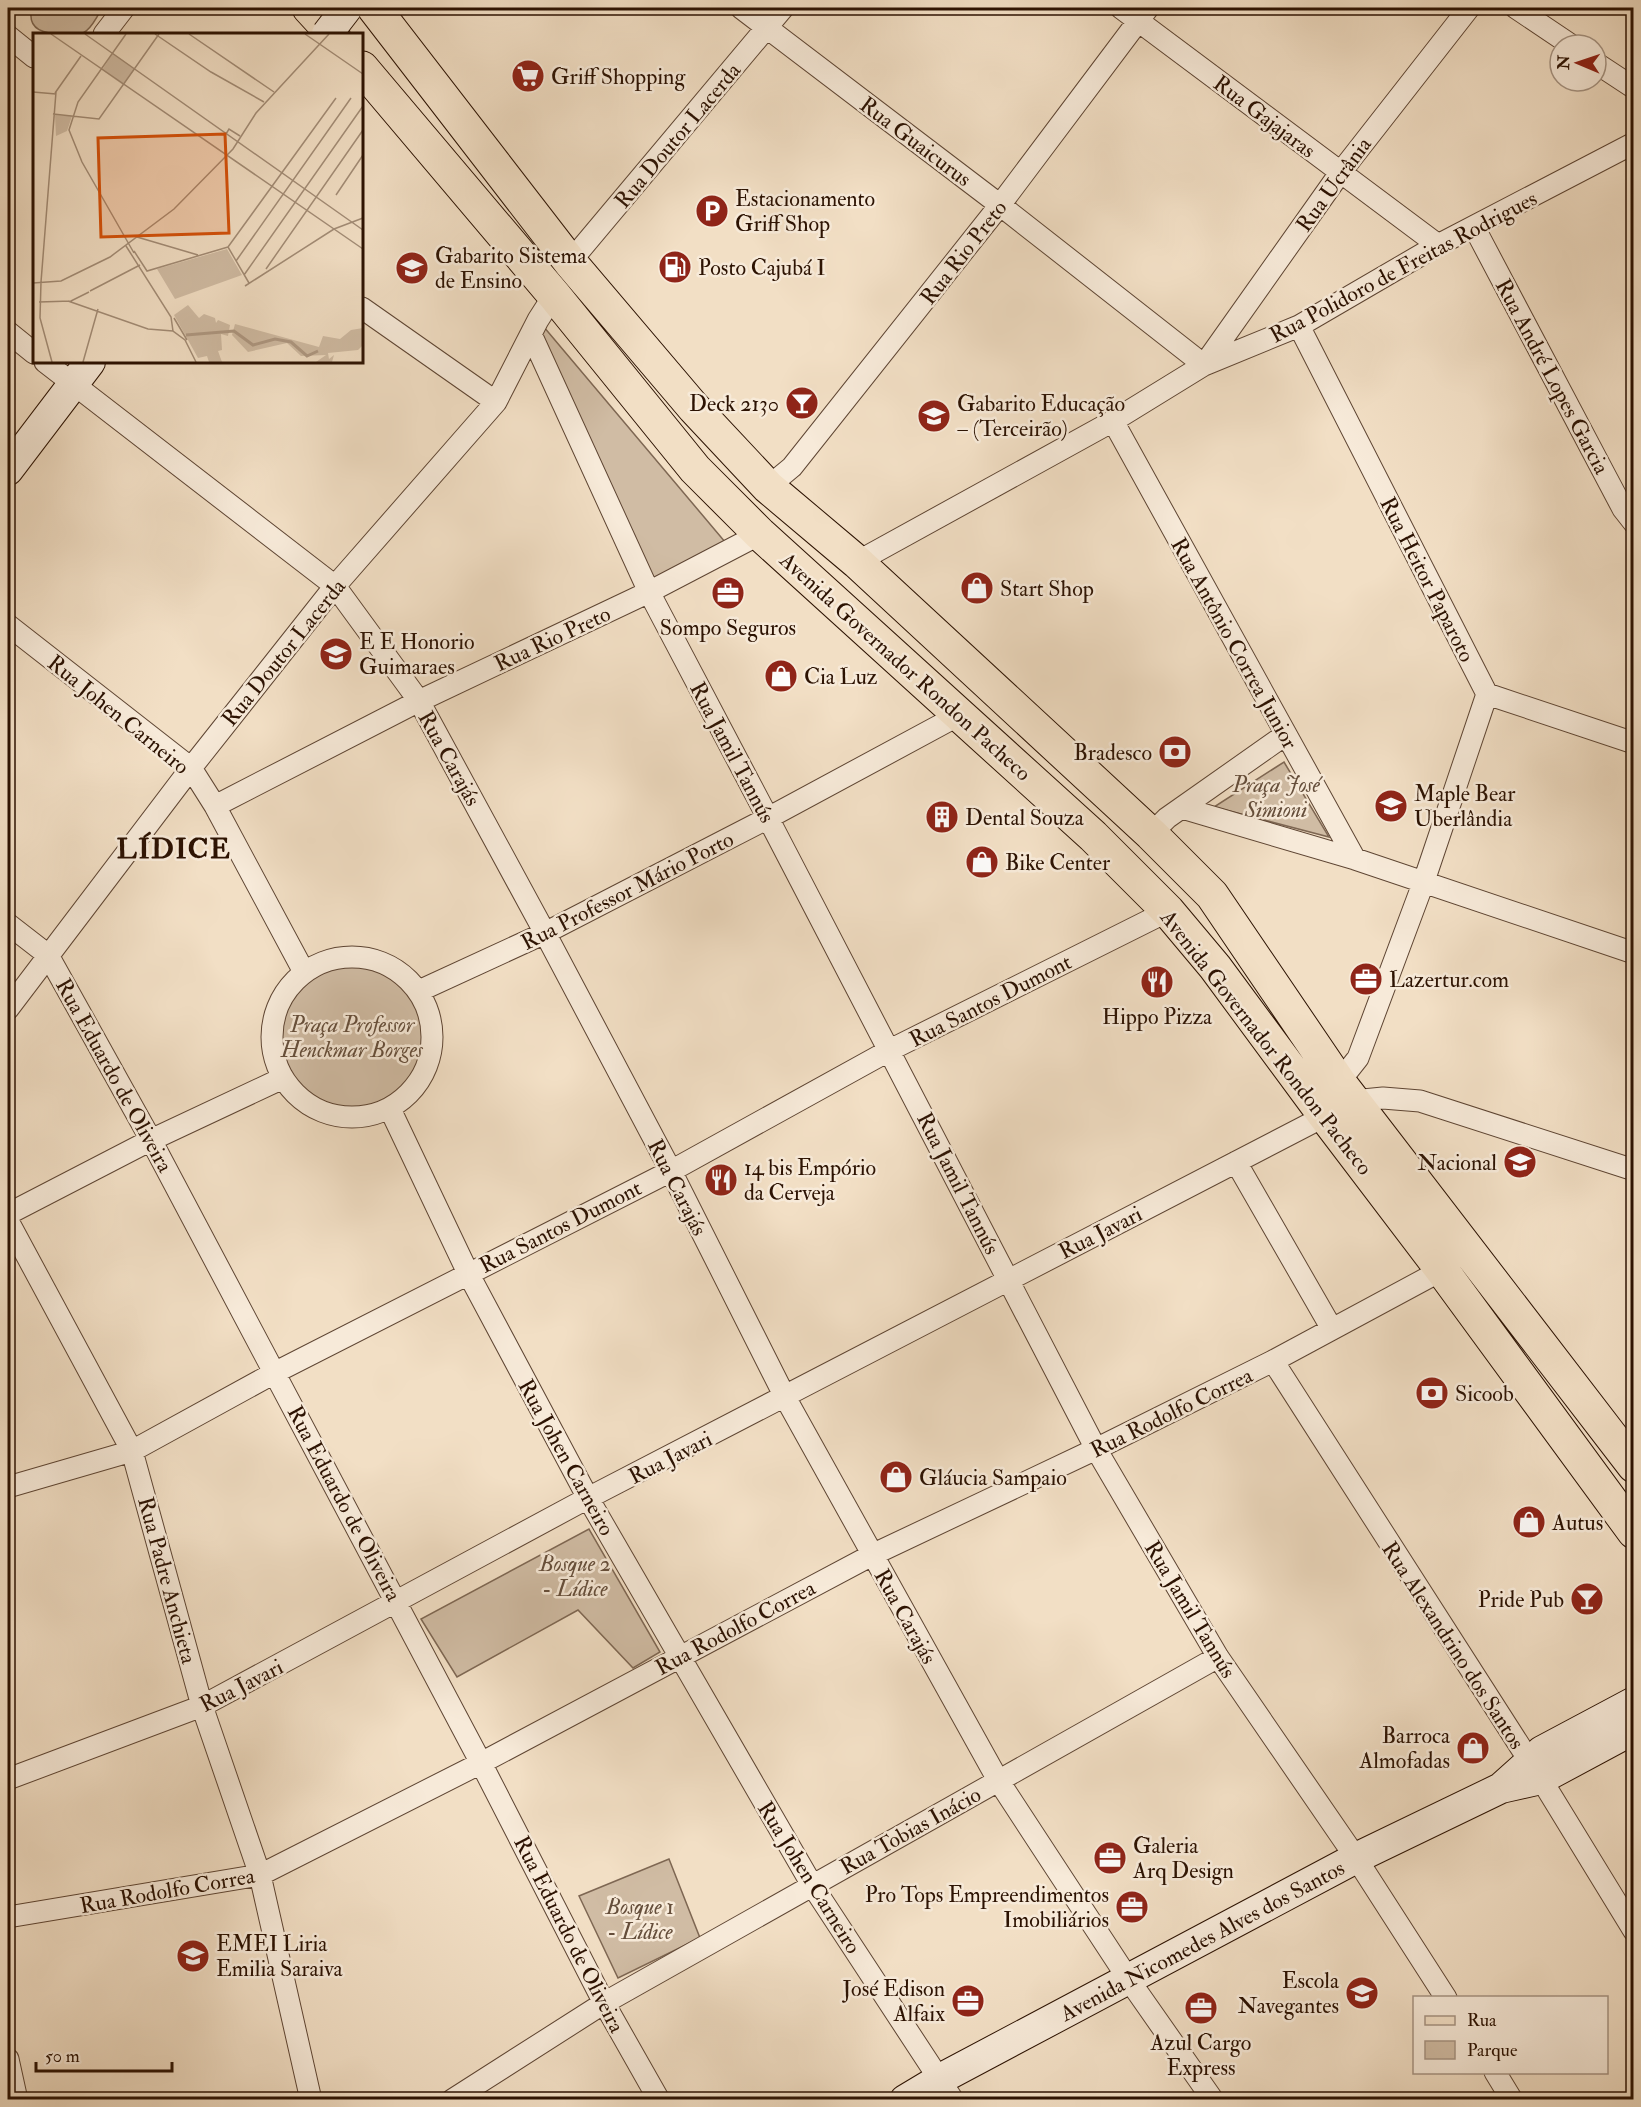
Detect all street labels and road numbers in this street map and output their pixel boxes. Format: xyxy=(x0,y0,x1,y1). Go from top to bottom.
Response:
street label: Rua Doutor Lacerda xyxy=(609,56,748,214)
street label: Rua Gajajaras xyxy=(1208,69,1321,164)
street label: Rua Guaicurus xyxy=(854,91,977,193)
street label: Rua Ucrânia xyxy=(1290,131,1378,238)
street label: Rua Polidoro de Freitas Rodrigues xyxy=(1265,184,1542,349)
street label: Rua Rio Preto xyxy=(914,195,1013,310)
street label: Rua André Lopes Garcia xyxy=(1488,274,1616,480)
street label: Rua Heitor Paparoto xyxy=(1373,492,1481,667)
street label: Rua Antônio Correa Junior xyxy=(1164,533,1304,755)
street label: Avenida Governador Rondon Pacheco xyxy=(773,546,1037,787)
street label: Rua Doutor Lacerda xyxy=(216,572,352,732)
street label: Rua Rio Preto xyxy=(490,600,615,678)
street label: Rua Johen Carneiro xyxy=(42,649,195,781)
street label: Rua Jamil Tannús xyxy=(683,677,781,828)
street label: Rua Carajás xyxy=(412,706,487,811)
street label: Rua Professor Mário Porto xyxy=(517,825,738,957)
street label: Avenida Governador Rondon Pacheco xyxy=(1153,904,1378,1181)
street label: Rua Santos Dumont xyxy=(905,948,1076,1054)
street label: Rua Eduardo de Oliveira xyxy=(49,974,179,1178)
street label: Rua Jamil Tannús xyxy=(910,1108,1006,1259)
street label: Rua Carajás xyxy=(641,1135,713,1240)
street label: Rua Santos Dumont xyxy=(475,1174,646,1280)
street label: Rua Javari xyxy=(1054,1200,1147,1266)
street label: Rua Rodolfo Correa xyxy=(1086,1361,1258,1464)
street label: Rua Johen Carneiro xyxy=(512,1374,621,1541)
street label: Rua Eduardo de Oliveira xyxy=(281,1401,408,1607)
street label: Rua Javari xyxy=(624,1425,717,1491)
street label: Rua Padre Anchieta xyxy=(131,1494,203,1668)
street label: Rua Jamil Tannús xyxy=(1138,1536,1242,1683)
street label: Rua Alexandrino dos Santos xyxy=(1376,1536,1531,1755)
street label: Rua Carajás xyxy=(868,1564,943,1669)
street label: Rua Rodolfo Correa xyxy=(651,1573,821,1682)
street label: Rua Javari xyxy=(195,1653,288,1719)
street label: Rua Tobias Inácio xyxy=(835,1781,986,1881)
street label: Rua Johen Carneiro xyxy=(751,1796,867,1959)
street label: Rua Eduardo de Oliveira xyxy=(507,1831,631,2038)
street label: Avenida Nicomedes Alves dos Santos xyxy=(1055,1854,1349,2028)
street label: Rua Rodolfo Correa xyxy=(78,1862,258,1920)

